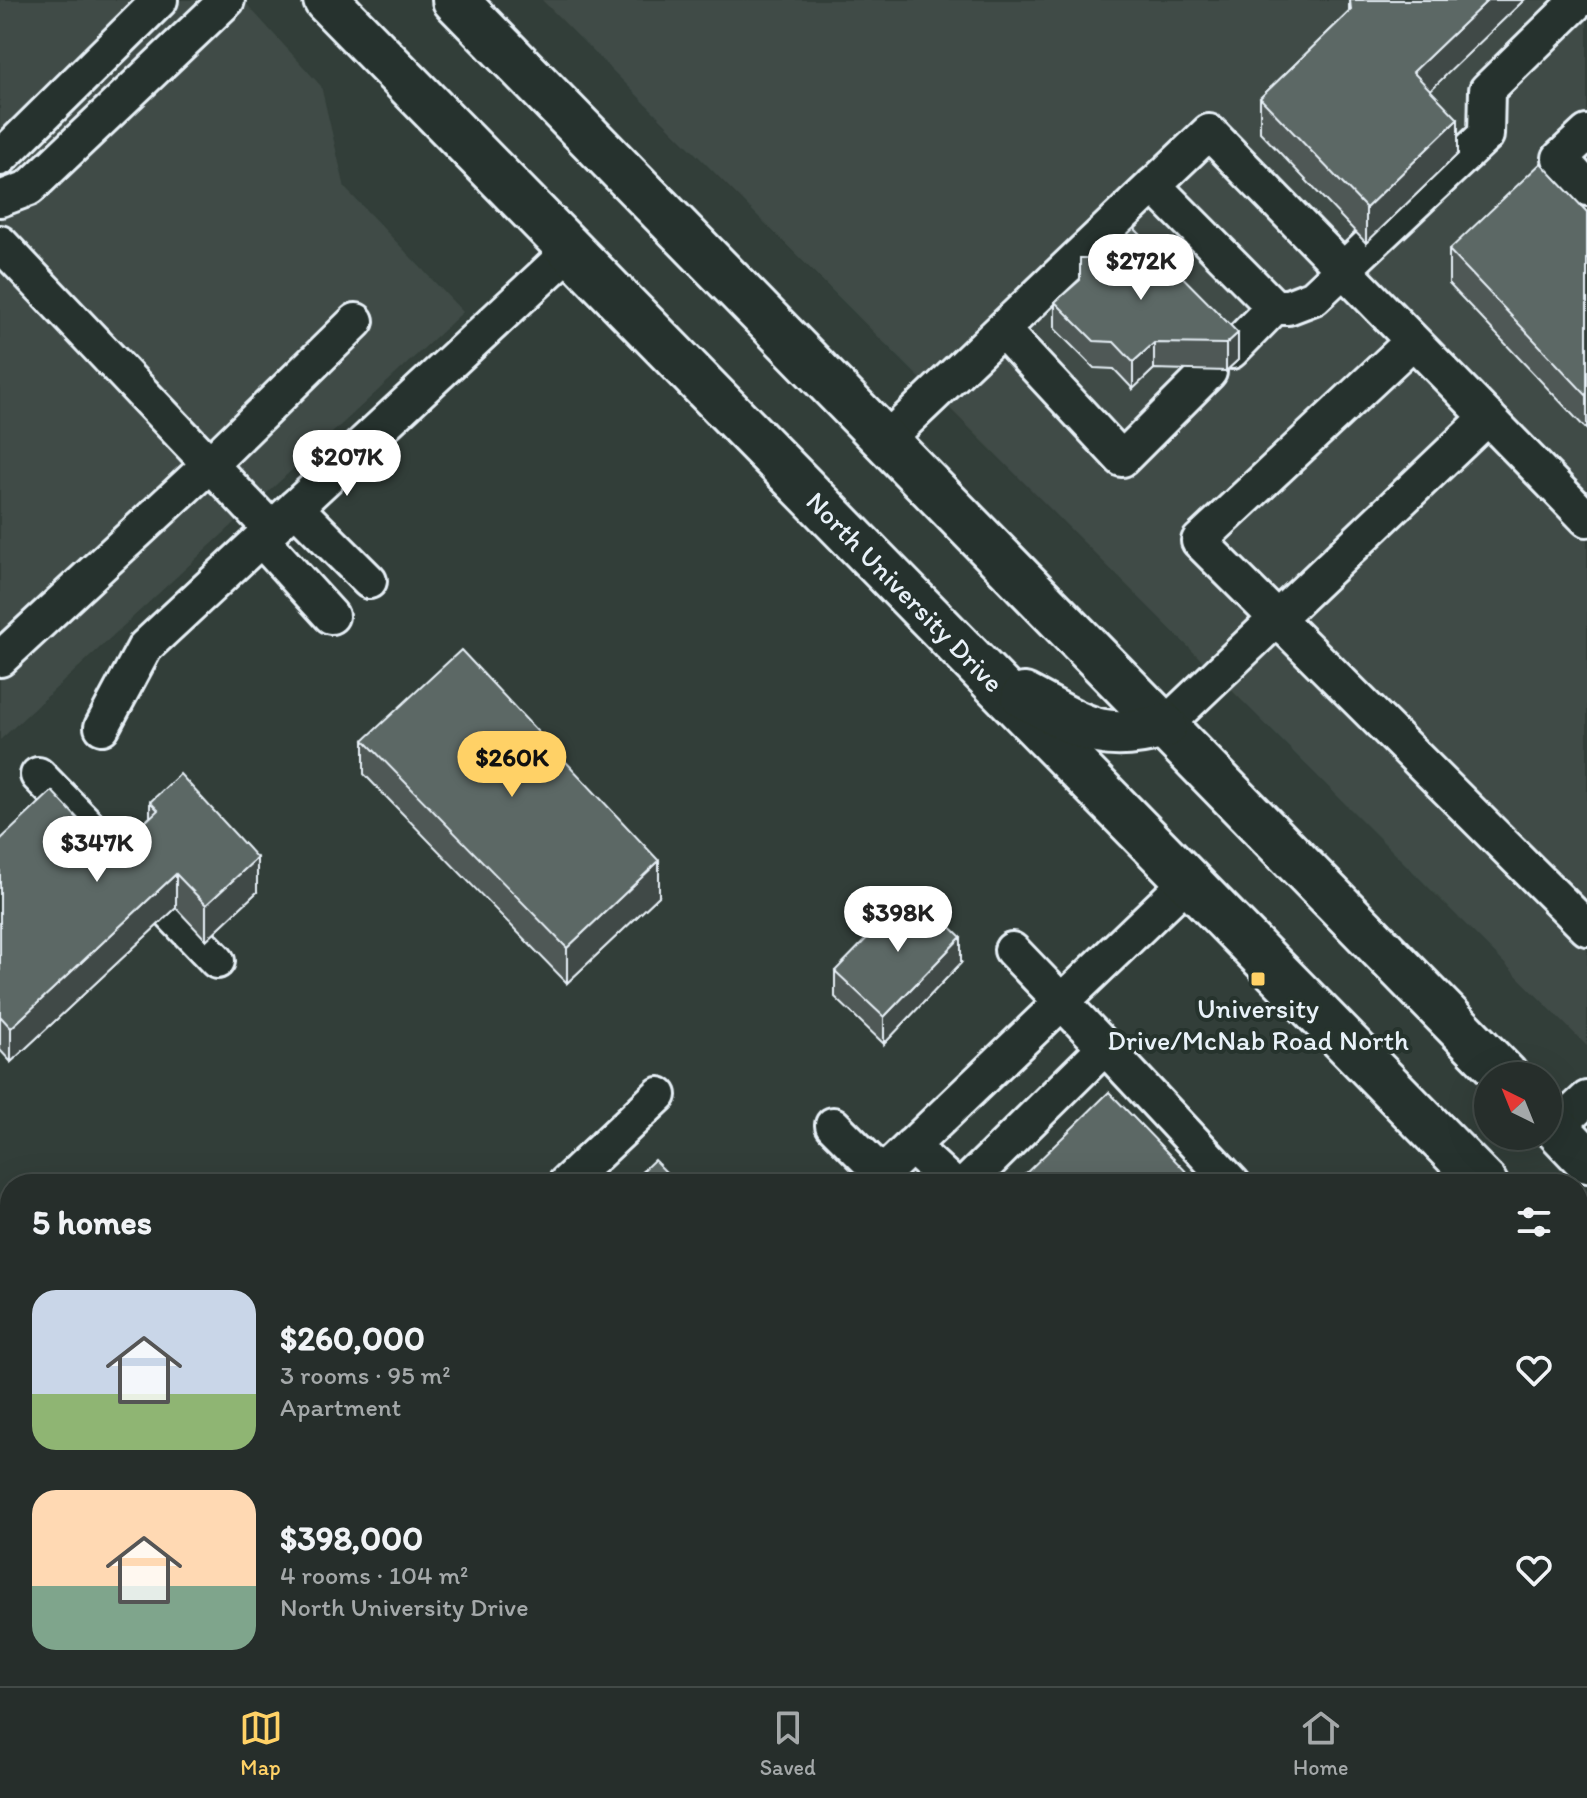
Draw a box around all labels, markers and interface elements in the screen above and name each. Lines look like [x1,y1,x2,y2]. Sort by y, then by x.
pin: $272K [1085,234,1197,302]
text: $272K [1106,244,1176,276]
pin: $207K [291,430,403,498]
text: $207K [311,440,383,472]
street label: North University Drive [799,484,1011,699]
pin: $260K [456,731,568,799]
text: $260K [475,741,549,773]
pin: $347K [41,816,153,884]
text: $347K [61,826,133,858]
pin: $398K [842,886,954,954]
text: $398K [862,896,934,928]
marker: University Drive/McNab Road North [1249,970,1267,988]
place label: University Drive/McNab Road North [1107,991,1409,1057]
north arrow [1474,1062,1562,1150]
map controls [1474,1062,1562,1150]
icon: filters [1512,1200,1556,1244]
text: 5 homes [32,1202,152,1243]
text: $260,000 [280,1318,425,1359]
icon: home [96,1322,192,1418]
icon: heart [1512,1348,1556,1392]
text: 3 rooms · 95 m² [280,1359,451,1391]
text: Apartment [280,1391,401,1423]
text: $398,000 [280,1518,423,1559]
icon: home [96,1522,192,1618]
icon: heart [1512,1548,1556,1592]
text: 4 rooms · 104 m² [280,1559,468,1591]
text: North University Drive [280,1591,529,1623]
tab: Map [239,1706,283,1781]
tab: Saved [760,1706,816,1781]
tab: Home [1293,1706,1348,1781]

